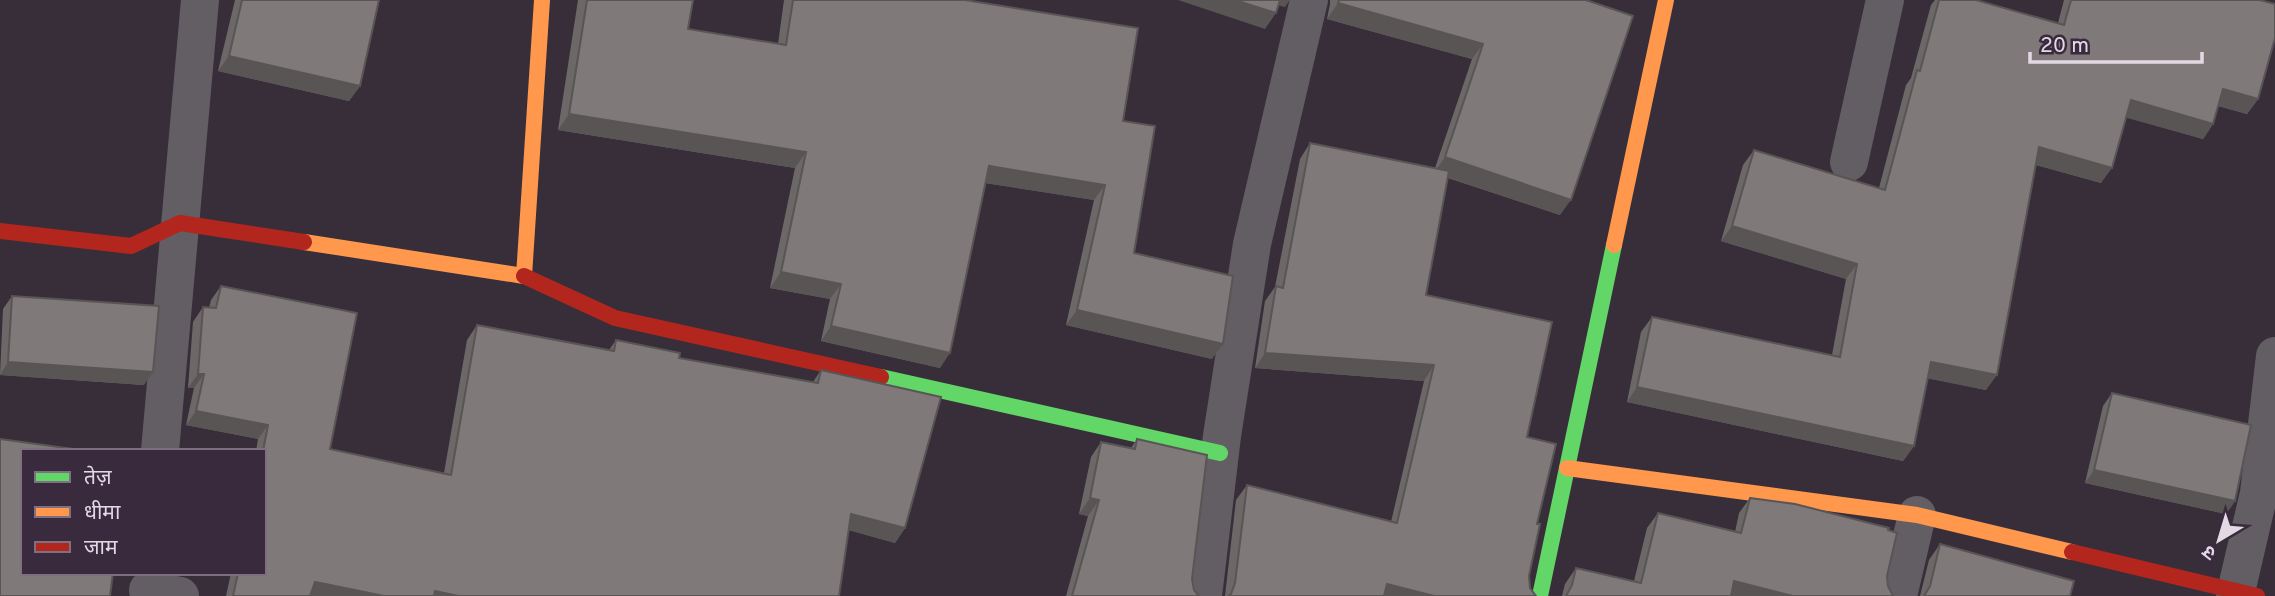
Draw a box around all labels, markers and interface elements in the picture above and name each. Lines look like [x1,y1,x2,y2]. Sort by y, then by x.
scale bar [2030,21,2202,65]
text: 20 m [2040,33,2089,60]
legend [21,449,266,575]
text: तेज़ [84,465,112,492]
text: धीमा [84,500,121,527]
north arrow [2184,505,2254,575]
text: जाम [84,535,118,562]
text: उ [2197,538,2222,565]

